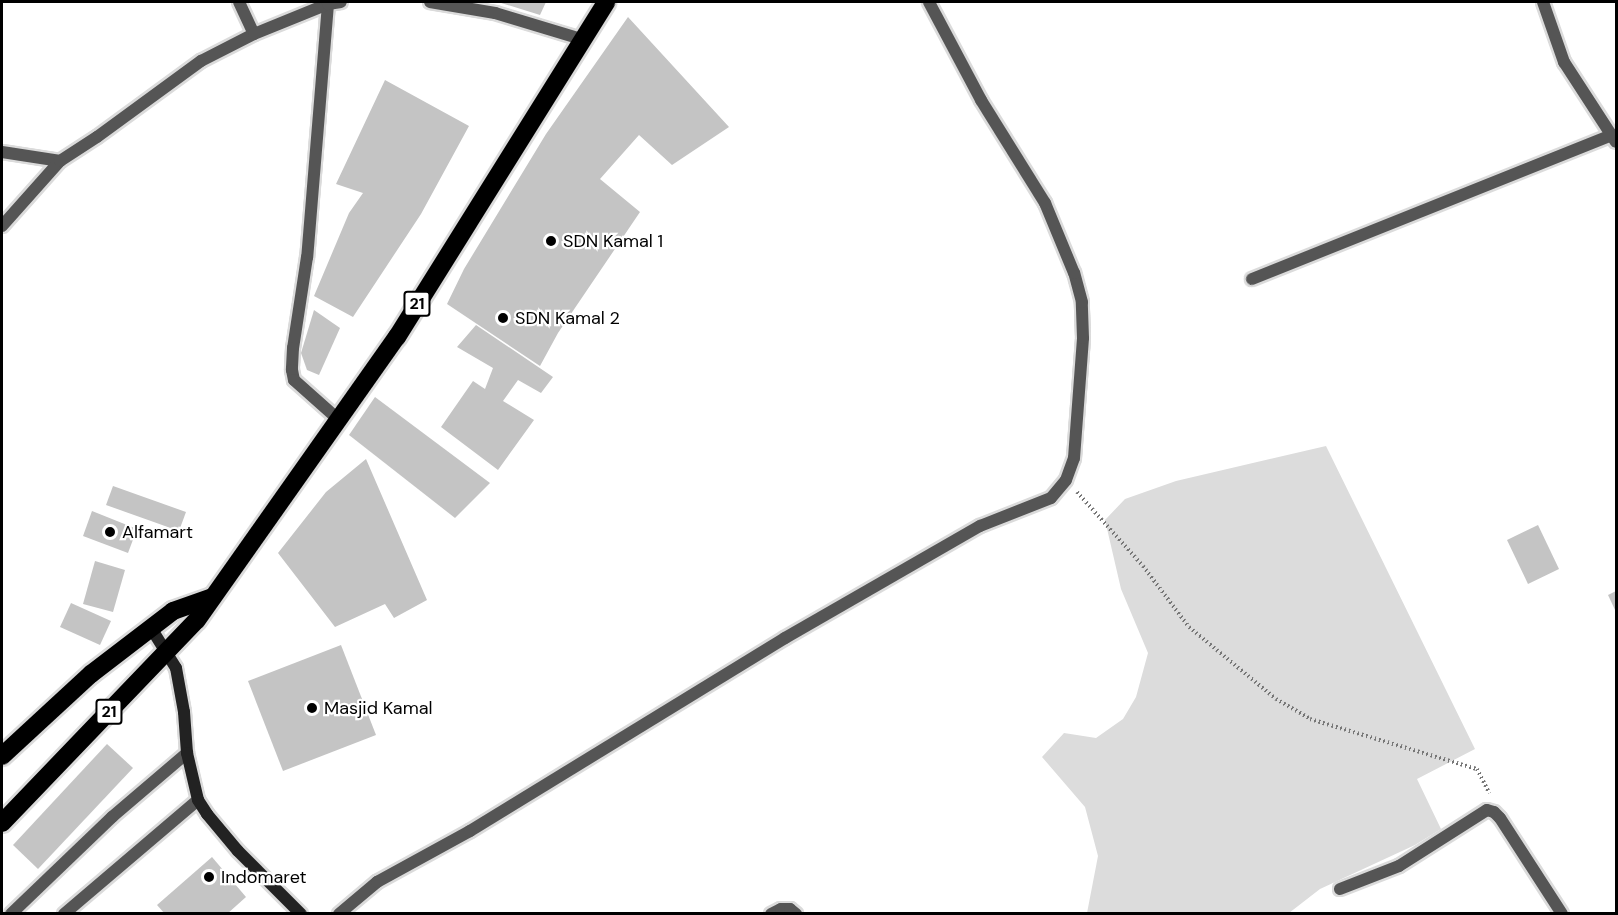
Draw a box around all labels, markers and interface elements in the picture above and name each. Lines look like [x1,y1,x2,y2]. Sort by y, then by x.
place label: SDN Kamal 1 [563,230,663,252]
marker: SDN Kamal 1 [544,234,558,248]
road number: 21 [402,291,432,317]
place label: SDN Kamal 2 [515,307,620,329]
marker: SDN Kamal 2 [496,311,510,325]
place label: Alfamart [122,521,193,543]
marker: Alfamart [103,525,117,539]
place label: Masjid Kamal [324,697,432,719]
road number: 21 [94,699,124,725]
marker: Masjid Kamal [305,701,319,715]
place label: Indomaret [221,866,307,888]
marker: Indomaret [202,870,216,884]

